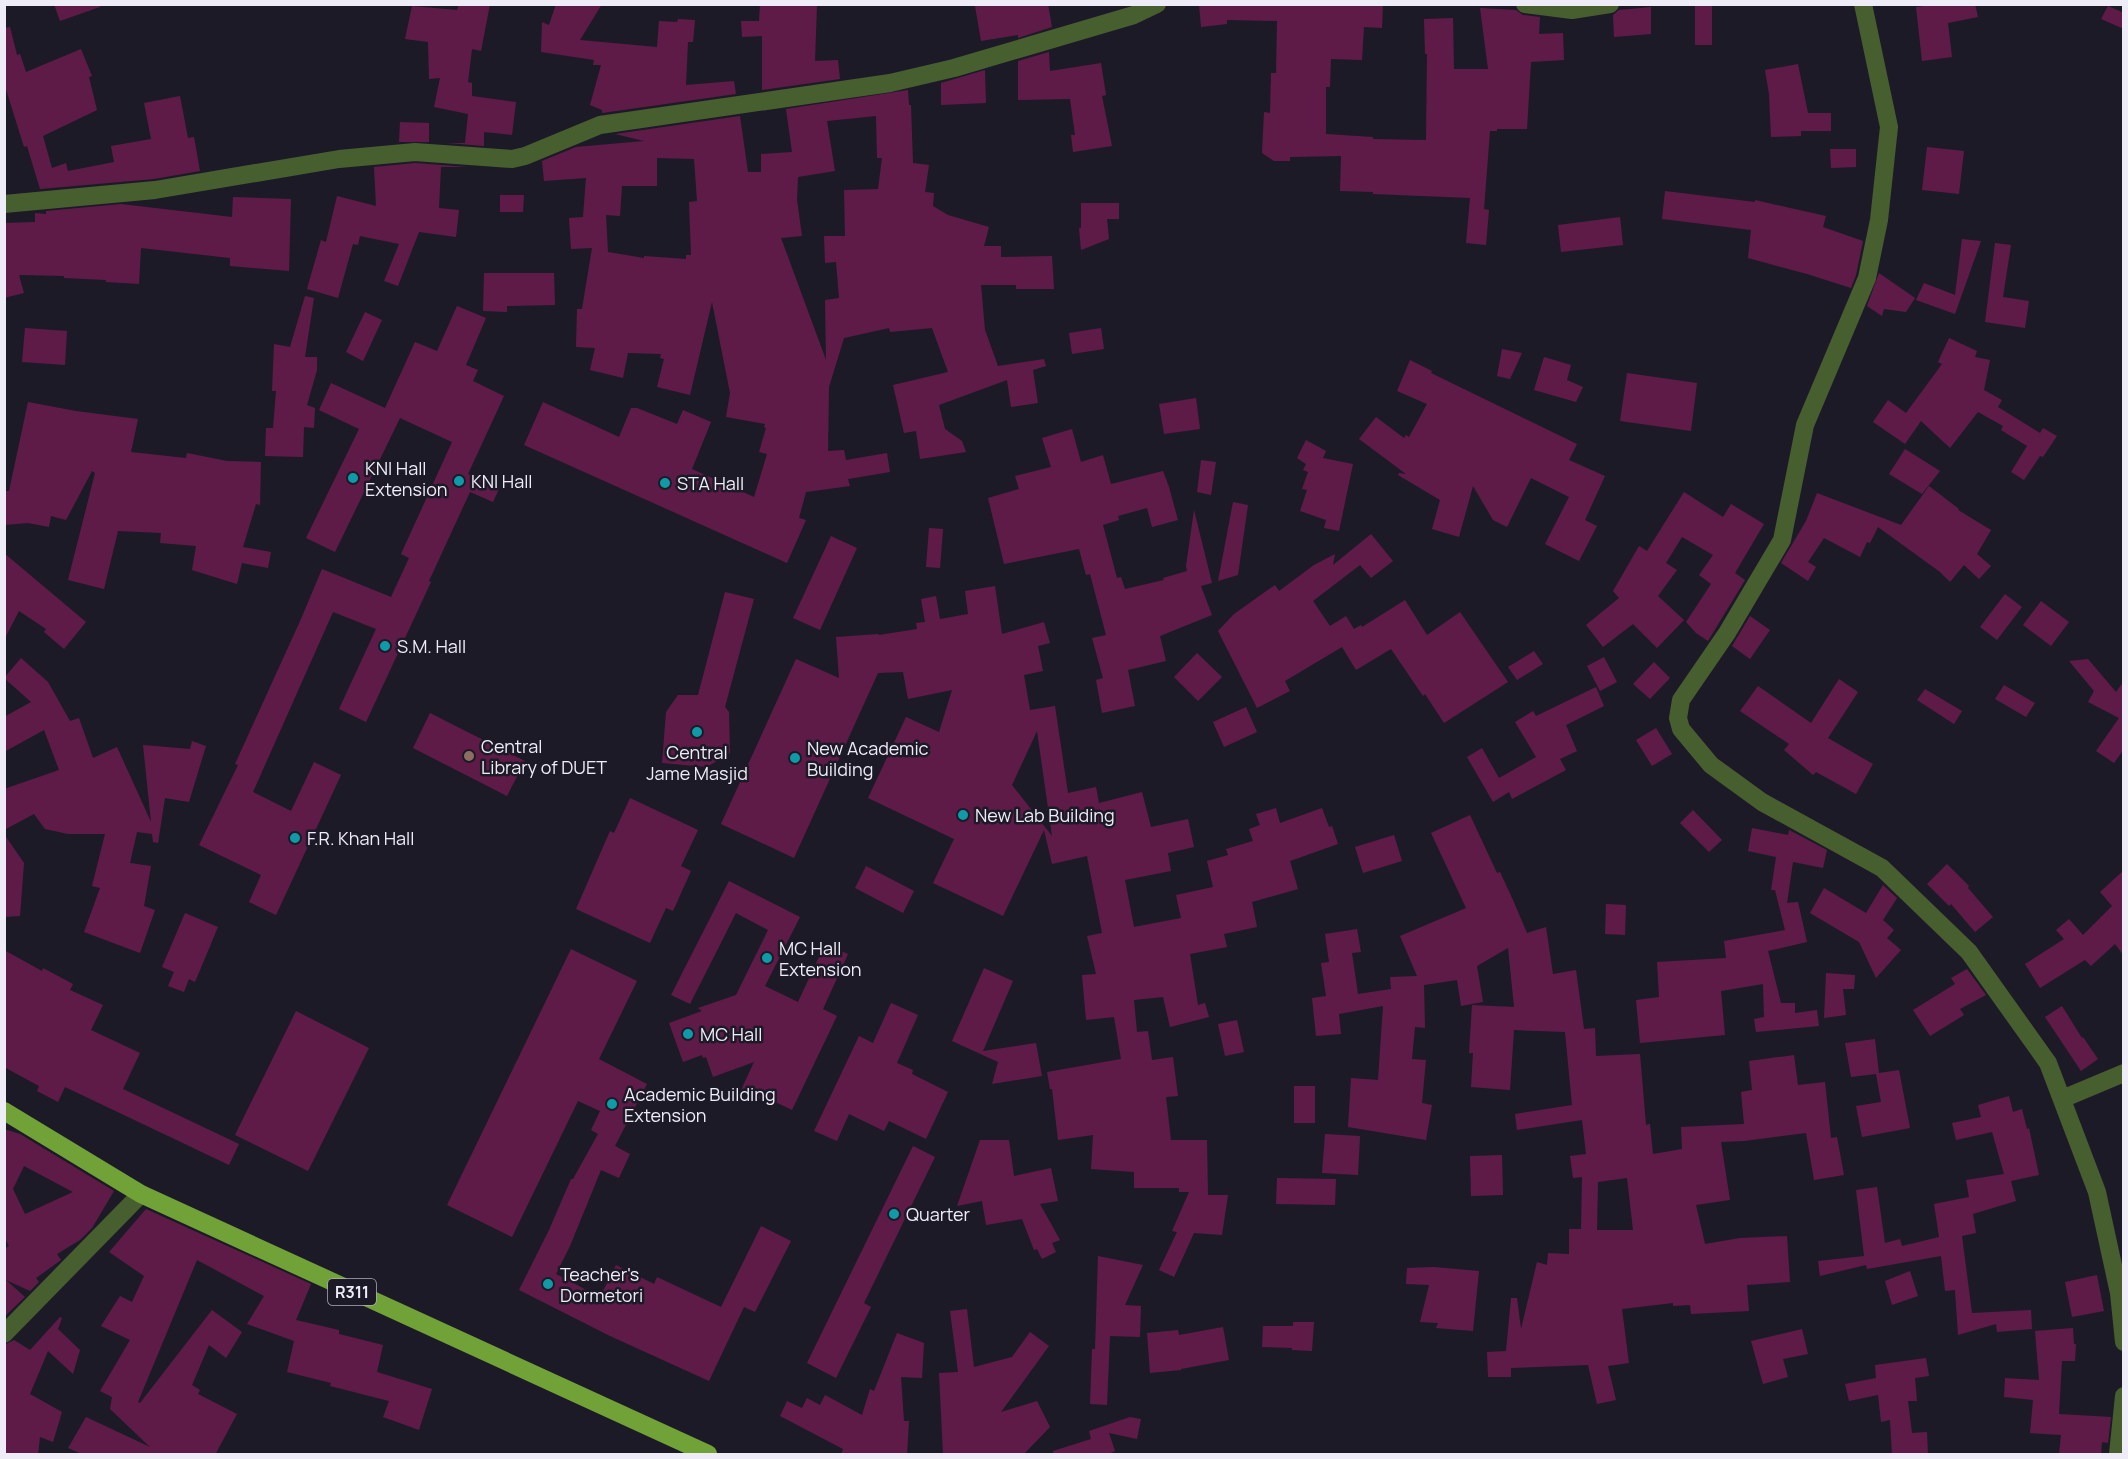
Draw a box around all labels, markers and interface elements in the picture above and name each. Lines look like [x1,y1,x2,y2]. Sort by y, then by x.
place label: KNI Hall Extension [365,456,448,501]
place label: KNI Hall [471,469,533,493]
marker: KNI Hall Extension [346,471,360,485]
place label: STA Hall [677,471,744,495]
marker: KNI Hall [452,474,466,488]
marker: STA Hall [658,476,672,490]
place label: S.M. Hall [397,634,466,658]
marker: S.M. Hall [378,639,392,653]
marker: Central Jame Masjid [690,725,704,739]
place label: Central Library of DUET [481,734,607,779]
place label: New Academic Building [807,736,929,781]
place label: Central Jame Masjid [646,740,748,785]
marker: Central Library of DUET [462,749,476,763]
marker: New Academic Building [788,751,802,765]
place label: New Lab Building [975,803,1115,827]
marker: New Lab Building [956,808,970,822]
place label: F.R. Khan Hall [307,826,414,850]
marker: F.R. Khan Hall [288,831,302,845]
place label: MC Hall Extension [779,936,862,981]
marker: MC Hall Extension [760,951,774,965]
place label: MC Hall [700,1022,762,1046]
marker: MC Hall [681,1027,695,1041]
place label: Academic Building Extension [624,1082,776,1127]
marker: Academic Building Extension [605,1097,619,1111]
place label: Quarter [906,1202,971,1226]
marker: Quarter [887,1207,901,1221]
place label: Teacher's Dormetori [560,1262,643,1307]
marker: Teacher's Dormetori [541,1277,555,1291]
road number: R311 [328,1279,376,1305]

